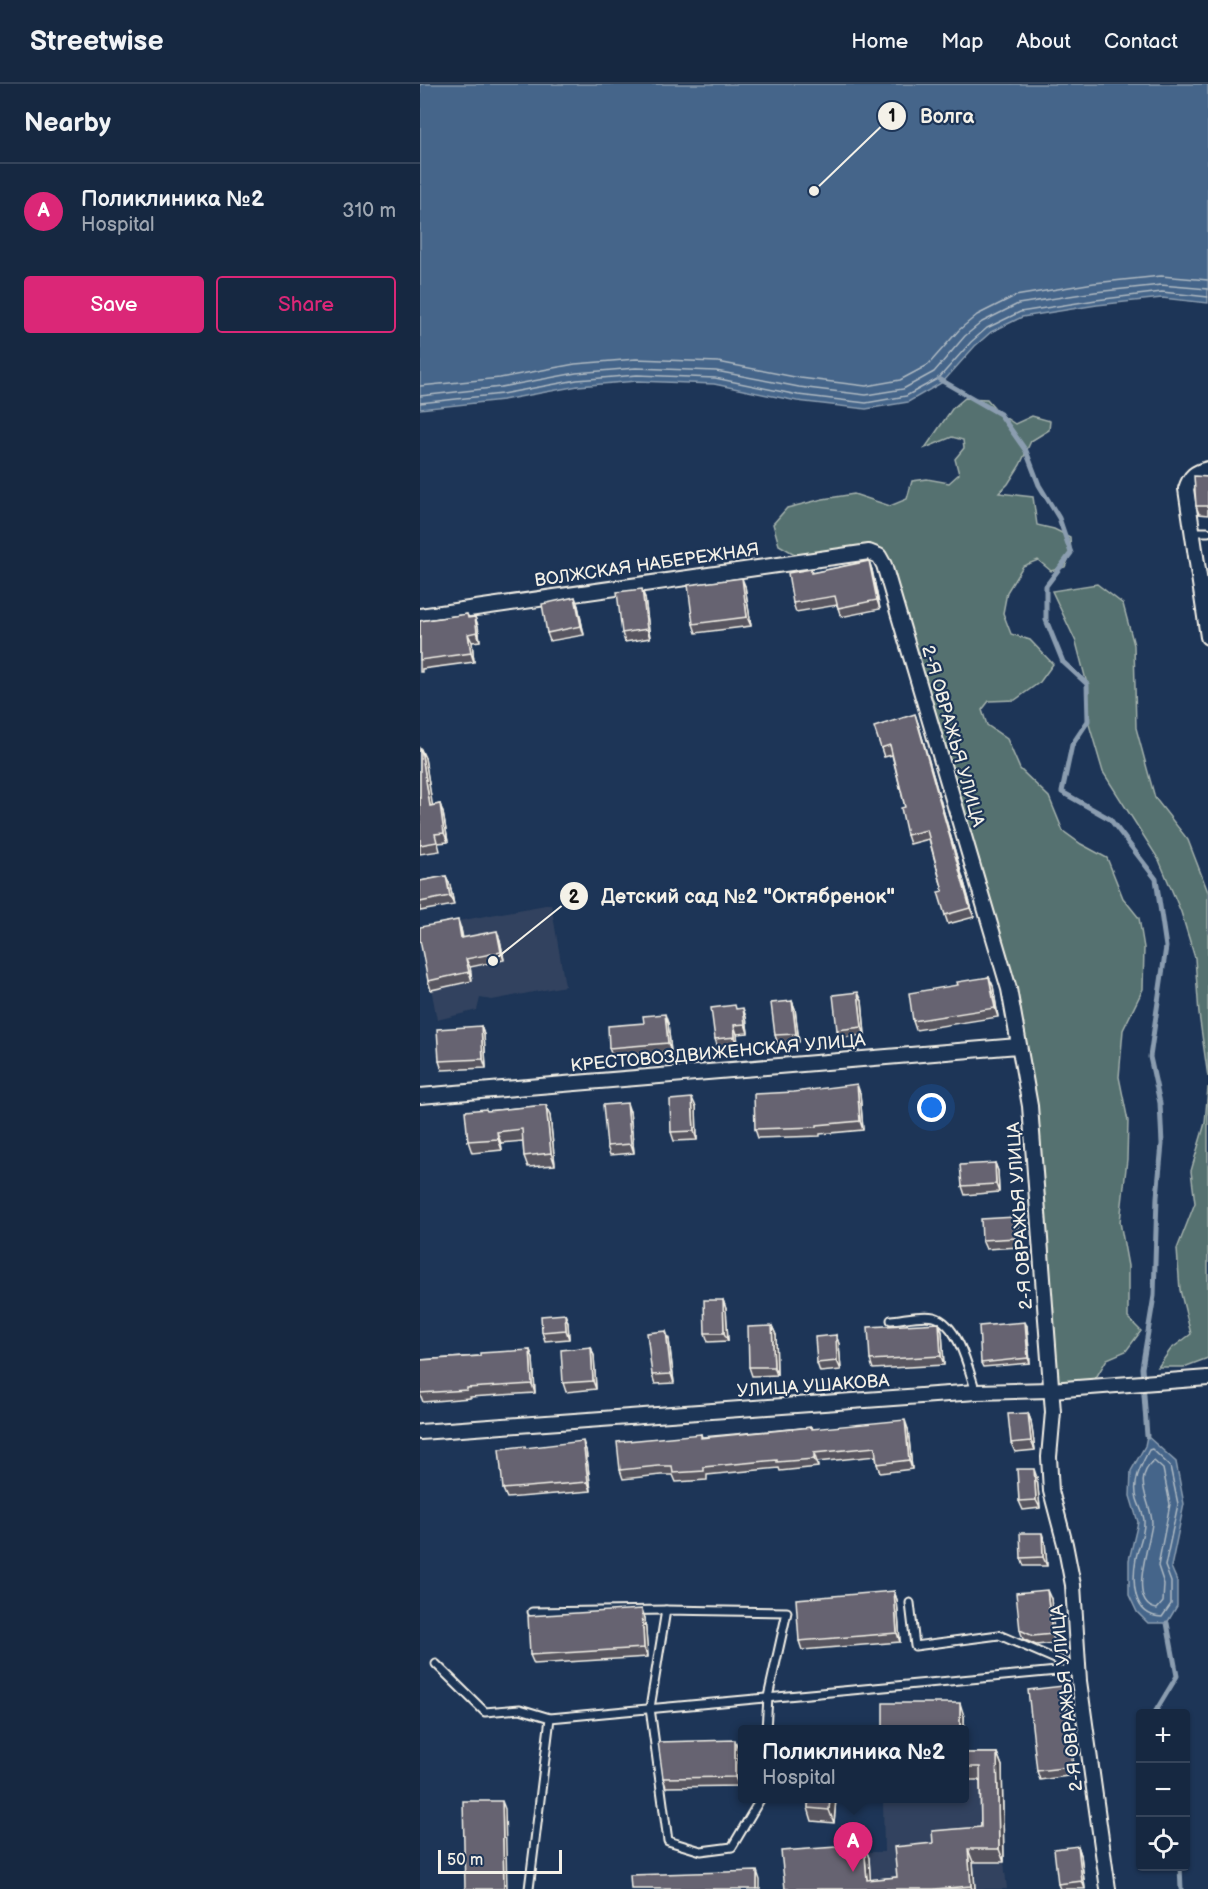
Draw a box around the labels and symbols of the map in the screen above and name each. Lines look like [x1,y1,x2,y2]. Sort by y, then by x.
callout: Волга [877,97,986,135]
text: Волга [920,105,974,129]
text: 1 [888,106,896,127]
street label: ВОЛЖСКАЯ НАБЕРЕЖНАЯ [533,539,761,591]
street label: 2-Я ОВРАЖЬЯ УЛИЦА [917,643,989,829]
callout: Детский сад №2 "Октябренок" [559,877,907,915]
text: Детский сад №2 "Октябренок" [601,885,895,909]
text: 2 [569,887,580,908]
street label: КРЕСТОВОЗДВИЖЕНСКАЯ УЛИЦА [570,1030,866,1076]
your location [917,1093,946,1122]
street label: 2-Я ОВРАЖЬЯ УЛИЦА [1003,1122,1037,1310]
street label: УЛИЦА УШАКОВА [736,1370,890,1402]
street label: 2-Я ОВРАЖЬЯ УЛИЦА [1047,1603,1087,1792]
pin: A [834,1822,872,1872]
scale bar [438,1847,562,1874]

